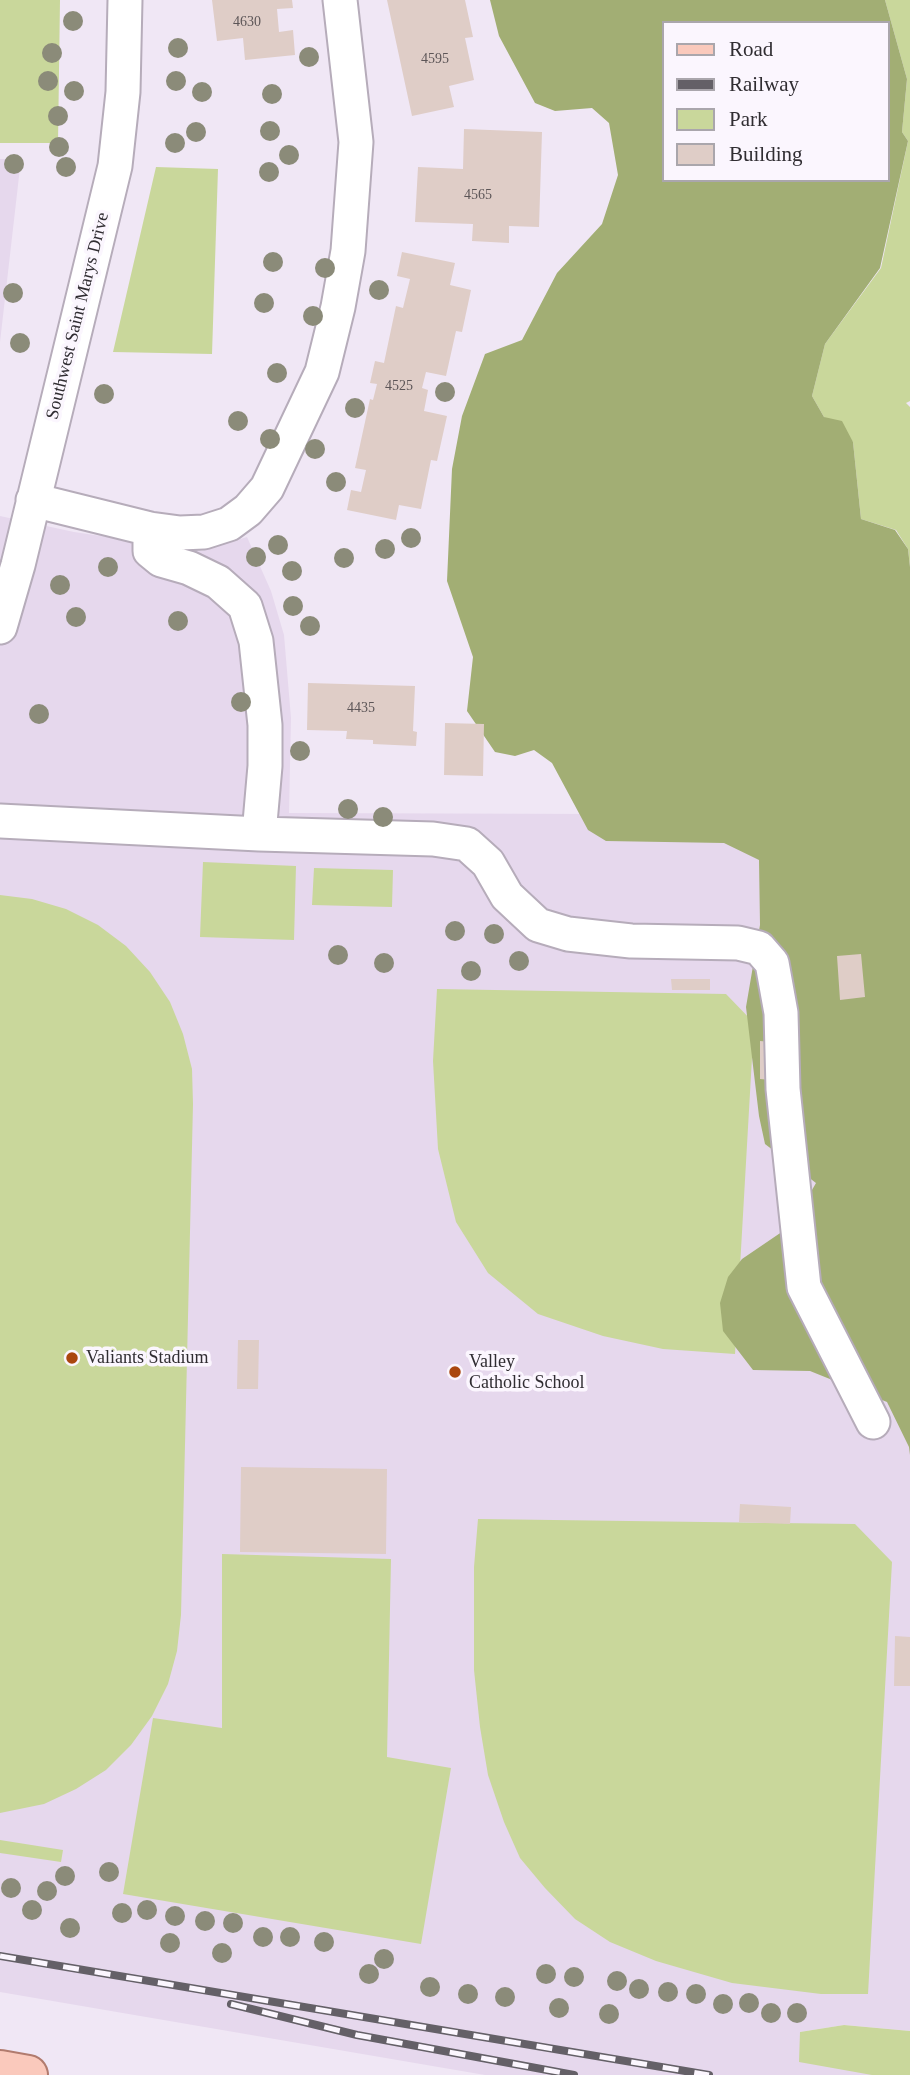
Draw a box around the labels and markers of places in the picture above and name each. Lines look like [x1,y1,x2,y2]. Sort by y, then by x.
place label: Valiants Stadium [86,1347,208,1369]
marker: Valiants Stadium [64,1350,80,1366]
place label: Valley Catholic School [469,1351,584,1394]
marker: Valley Catholic School [447,1364,463,1380]

